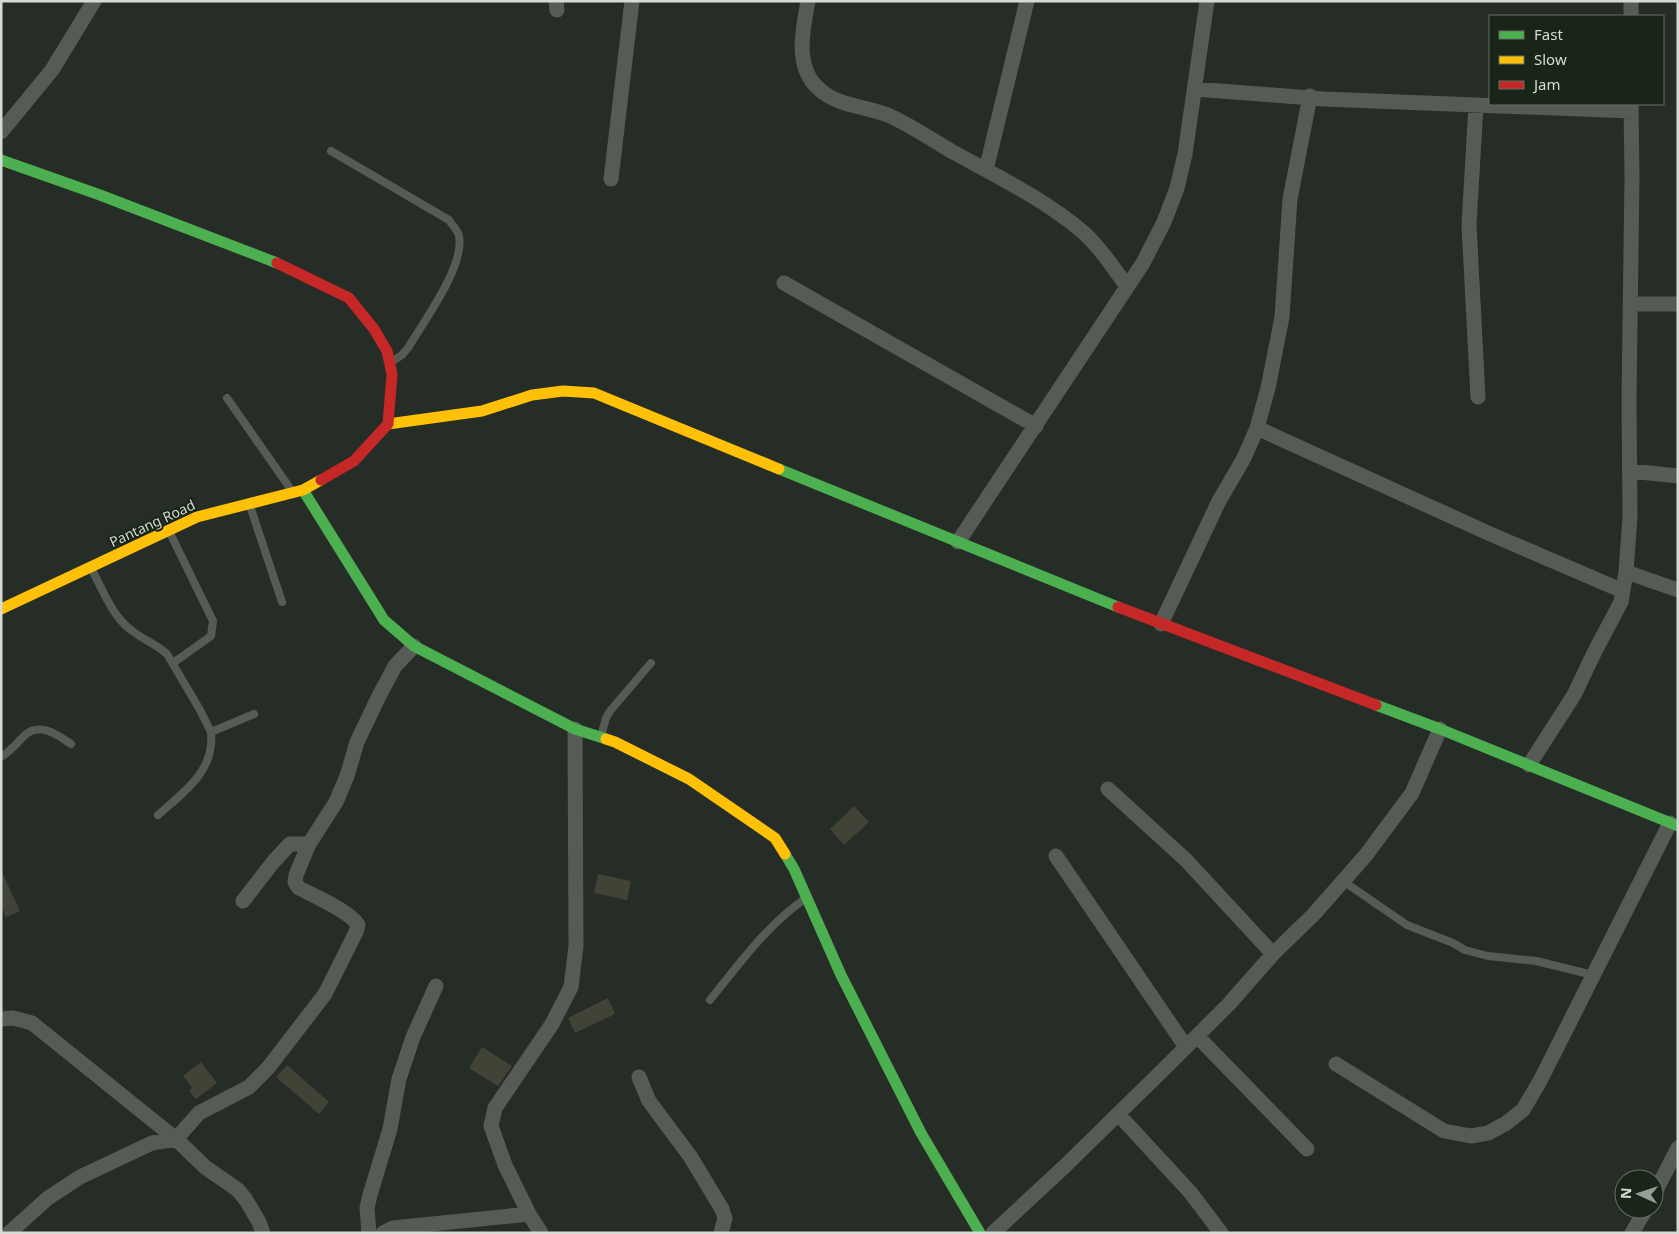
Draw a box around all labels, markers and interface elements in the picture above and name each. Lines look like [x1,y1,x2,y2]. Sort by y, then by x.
legend [1489,15,1664,105]
text: Fast [1534,24,1563,44]
text: Slow [1534,49,1567,69]
text: Jam [1532,74,1561,94]
street label: Pantang Road [106,495,198,551]
north arrow [1614,1169,1664,1219]
text: N [1616,1187,1635,1199]

